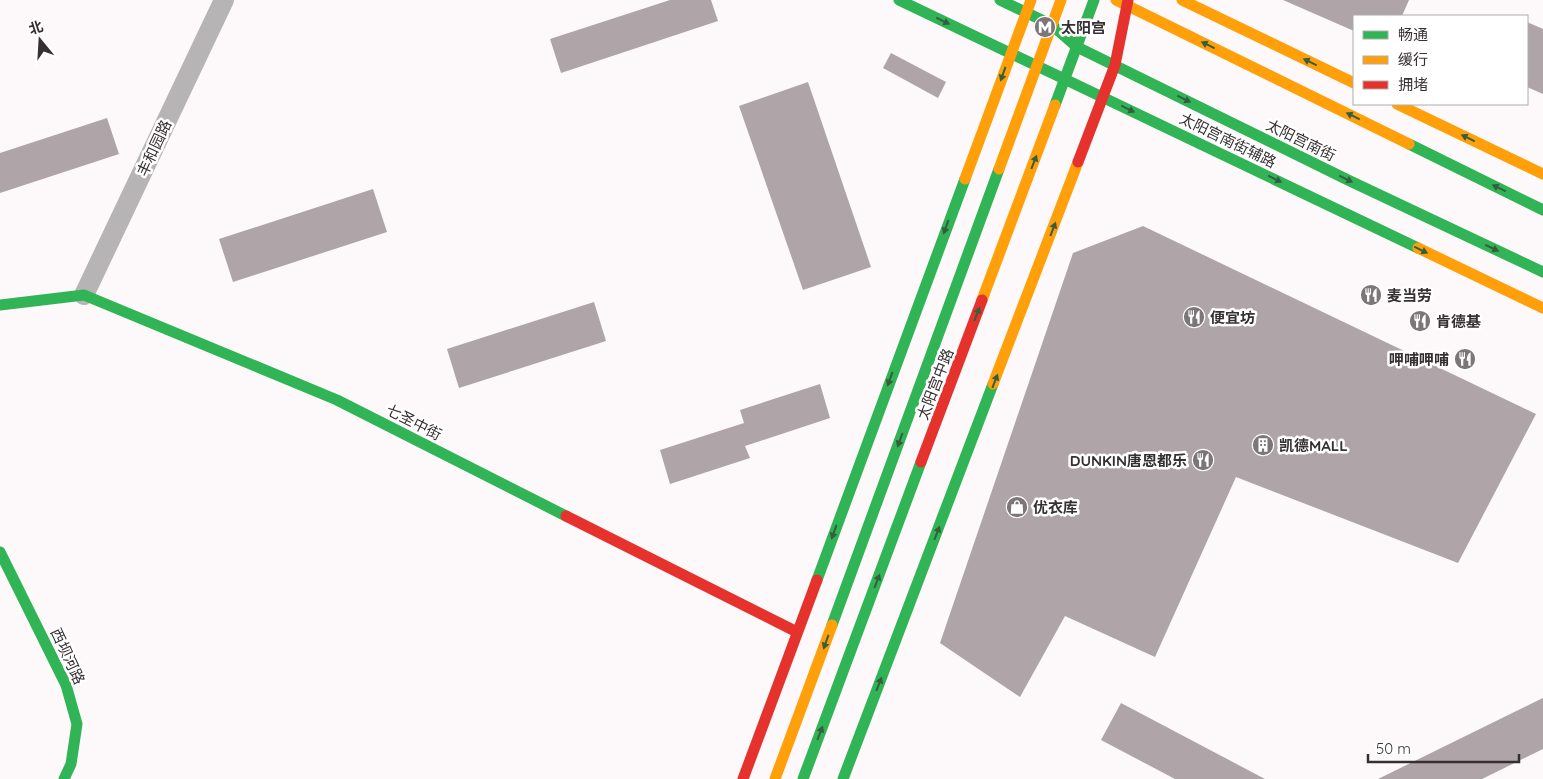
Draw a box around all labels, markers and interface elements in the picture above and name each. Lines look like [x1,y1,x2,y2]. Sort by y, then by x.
north arrow [15,15,65,65]
metro station icon: 太阳宫 [1033,15,1057,39]
legend [1353,15,1528,105]
text: 北 [27,17,45,38]
one-way arrow [936,17,951,25]
place label: 太阳宫 [1061,18,1106,37]
text: 畅通 [1398,25,1428,44]
one-way arrow [1200,41,1215,49]
text: 缓行 [1398,50,1428,69]
one-way arrow [1303,58,1317,66]
one-way arrow [999,67,1007,82]
text: 拥堵 [1398,75,1428,94]
one-way arrow [1177,95,1191,103]
one-way arrow [1121,106,1135,114]
street label: 太阳宫南街辅路 [1177,108,1279,172]
one-way arrow [1346,112,1361,121]
street label: 太阳宫南街 [1263,115,1339,165]
street label: 丰和园路 [133,117,175,179]
one-way arrow [1460,134,1475,142]
one-way arrow [1031,155,1038,170]
one-way arrow [1338,174,1353,183]
one-way arrow [1268,176,1282,184]
one-way arrow [1492,184,1506,192]
one-way arrow [942,220,950,235]
one-way arrow [1049,221,1057,236]
one-way arrow [1485,244,1499,252]
one-way arrow [1414,246,1428,254]
restaurant icon: 麦当劳 [1359,283,1383,307]
place label: 麦当劳 [1387,286,1432,305]
restaurant icon: 便宜坊 [1182,305,1206,329]
one-way arrow [974,307,981,322]
place label: 便宜坊 [1210,308,1255,327]
restaurant icon: 肯德基 [1408,309,1432,333]
place label: 肯德基 [1436,312,1481,331]
street label: 太阳宫中路 [913,346,957,422]
restaurant icon: 呷哺呷哺 [1453,347,1477,371]
place label: 呷哺呷哺 [1389,350,1449,369]
one-way arrow [886,372,894,387]
one-way arrow [992,373,999,388]
street label: 七圣中街 [383,400,445,444]
one-way arrow [896,433,904,448]
building icon: 凯德MALL [1251,433,1275,457]
place label: 凯德MALL [1279,436,1348,455]
restaurant icon: DUNKIN唐恩都乐 [1191,448,1215,472]
place label: DUNKIN唐恩都乐 [1070,451,1187,470]
shop icon: 优衣库 [1005,495,1029,519]
place label: 优衣库 [1033,498,1078,517]
one-way arrow [830,524,837,539]
one-way arrow [934,525,941,540]
one-way arrow [873,573,881,588]
street label: 西坝河路 [47,625,89,687]
one-way arrow [822,635,830,650]
one-way arrow [876,677,883,692]
one-way arrow [817,726,824,741]
scale bar [1368,732,1519,764]
text: 50 m [1376,739,1411,758]

